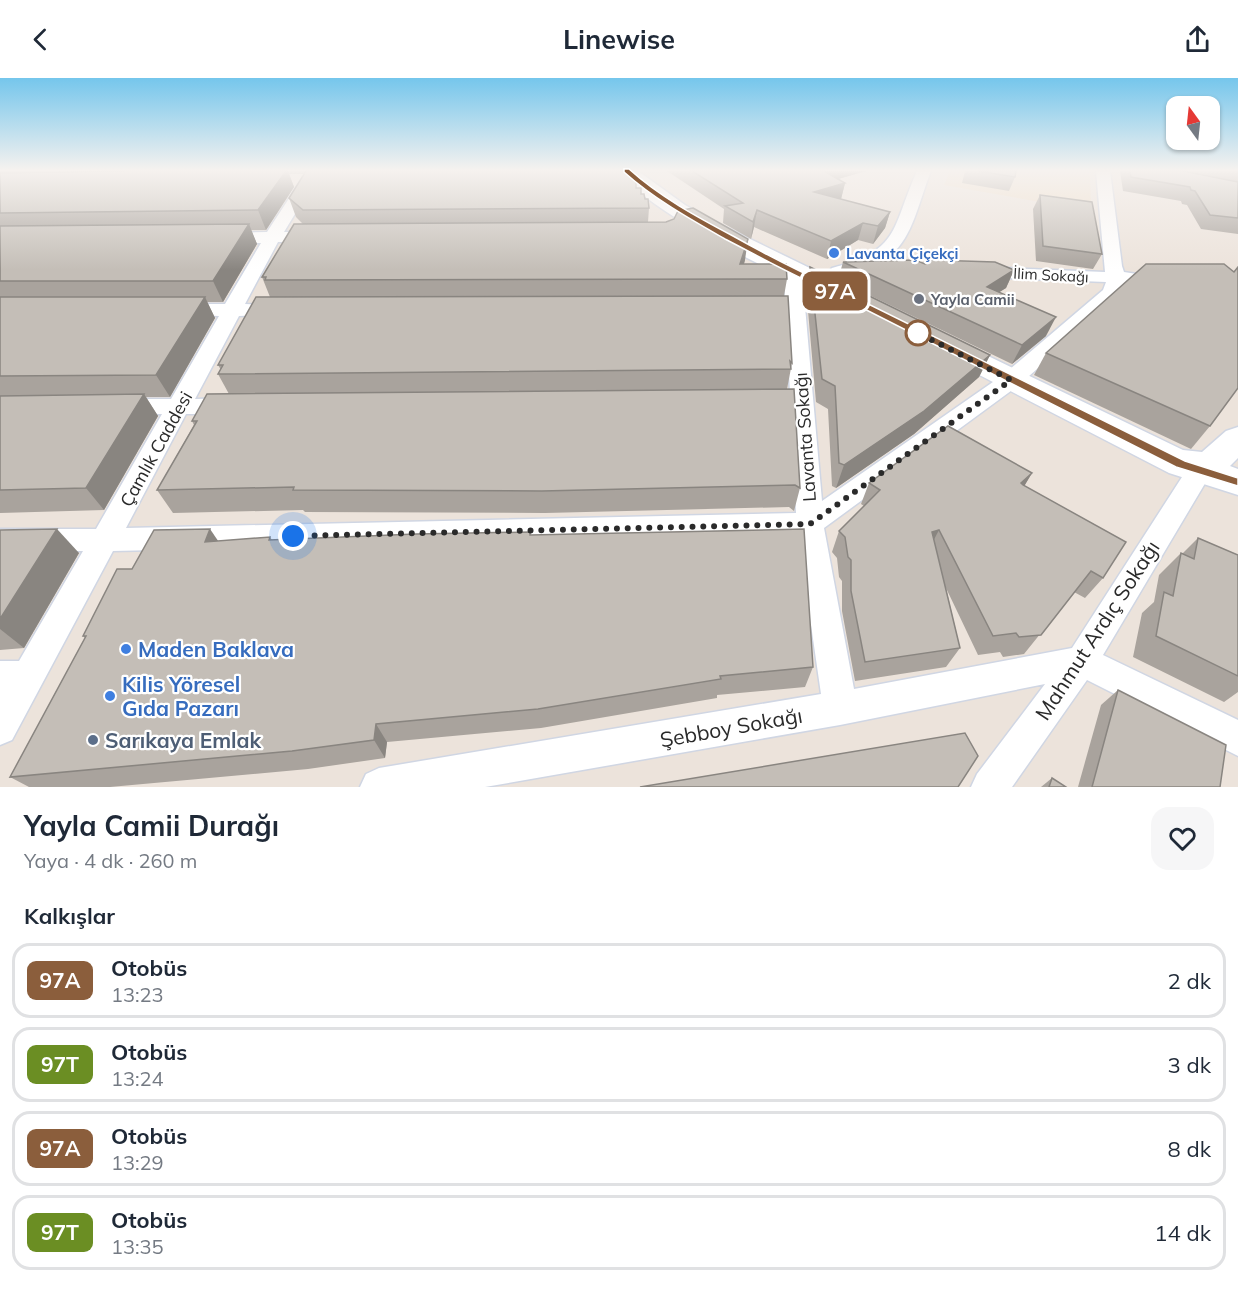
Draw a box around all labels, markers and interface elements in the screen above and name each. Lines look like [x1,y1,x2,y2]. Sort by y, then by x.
text: Linewise [563,22,675,56]
icon: back [24,23,57,56]
icon: share [1181,23,1214,56]
north arrow [1166,96,1220,150]
map controls [1166,96,1220,150]
place label: Lavanta Çiçekçi [846,244,959,263]
marker: Lavanta Çiçekçi [827,246,841,260]
street label: İlim Sokağı [1013,264,1089,286]
line badge: 97A [800,272,870,310]
text: 97A [815,278,855,304]
place label: Yayla Camii [930,290,1015,309]
marker: Yayla Camii [912,292,926,306]
unlabelled marker [905,320,931,346]
street label: Lavanta Sokağı [789,372,821,502]
street label: Çamlık Caddesi [115,387,197,511]
your location [278,521,308,551]
street label: Mahmut Ardıç Sokağı [1029,535,1165,725]
place label: Maden Baklava [138,636,294,662]
marker: Maden Baklava [119,642,133,656]
place label: Kilis Yöresel Gıda Pazarı [122,671,240,721]
marker: Kilis Yöresel Gıda Pazarı [103,689,117,703]
street label: Şebboy Sokağı [658,702,804,752]
place label: Sarıkaya Emlak [105,727,262,753]
marker: Sarıkaya Emlak [86,733,100,747]
button: heart [1151,807,1214,870]
text: Yayla Camii Durağı [24,808,279,843]
text: Yaya · 4 dk · 260 m [24,848,197,873]
text: Kalkışlar [24,902,115,930]
text: Otobüs [111,954,187,982]
text: 97A [40,967,80,993]
text: 2 dk [1168,967,1211,995]
text: 13:23 [111,982,164,1007]
text: Otobüs [111,1038,187,1066]
text: 97T [41,1051,79,1077]
text: 3 dk [1168,1051,1211,1079]
text: 13:24 [111,1066,164,1091]
text: Otobüs [111,1122,187,1150]
text: 97A [40,1135,80,1161]
text: 8 dk [1168,1135,1211,1163]
text: 13:29 [111,1150,164,1175]
text: Otobüs [111,1206,187,1234]
text: 97T [41,1219,79,1245]
text: 14 dk [1154,1219,1211,1247]
text: 13:35 [111,1234,164,1259]

